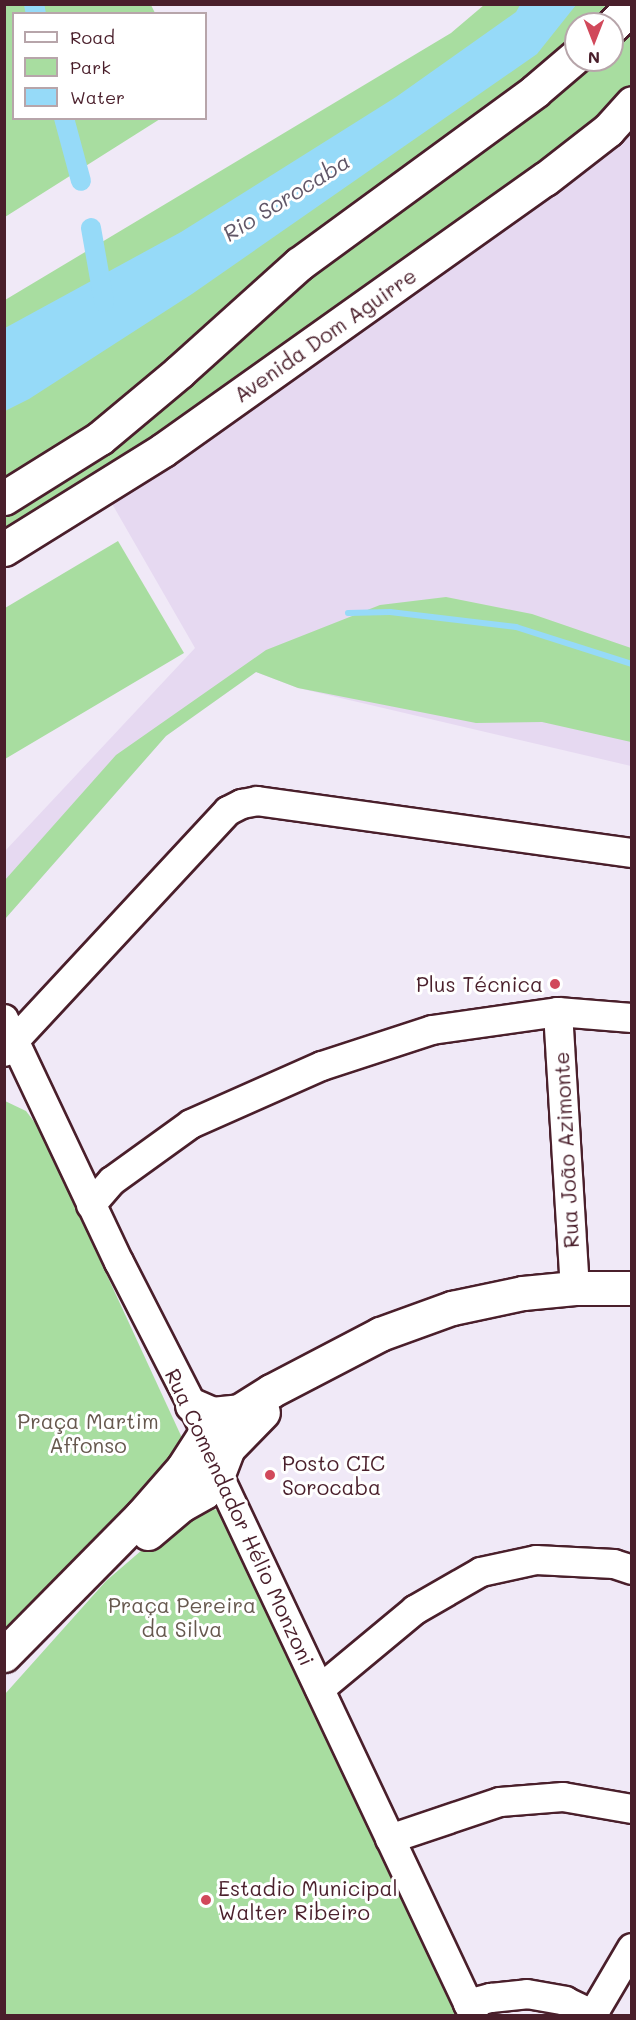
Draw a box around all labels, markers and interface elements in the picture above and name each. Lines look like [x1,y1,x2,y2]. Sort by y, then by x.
legend [12,12,207,120]
north arrow [564,12,624,72]
text: Road [70,25,115,49]
text: N [588,48,600,69]
text: Park [70,55,111,79]
text: Water [70,85,125,109]
water label: Rio Sorocaba [218,147,354,247]
street label: Avenida Dom Aguirre [229,263,421,407]
place label: Plus Técnica [416,971,543,997]
marker: Plus Técnica [548,977,562,991]
street label: Rua João Azimonte [548,1051,584,1249]
street label: Rua Comendador Hélio Monzoni [160,1364,320,1670]
park label: Praça Martim Affonso [17,1408,159,1458]
place label: Posto CIC Sorocaba [282,1450,385,1500]
marker: Posto CIC Sorocaba [263,1468,277,1482]
park label: Praça Pereira da Silva [108,1592,256,1642]
place label: Estadio Municipal Walter Ribeiro [218,1875,398,1925]
marker: Estadio Municipal Walter Ribeiro [199,1893,213,1907]

